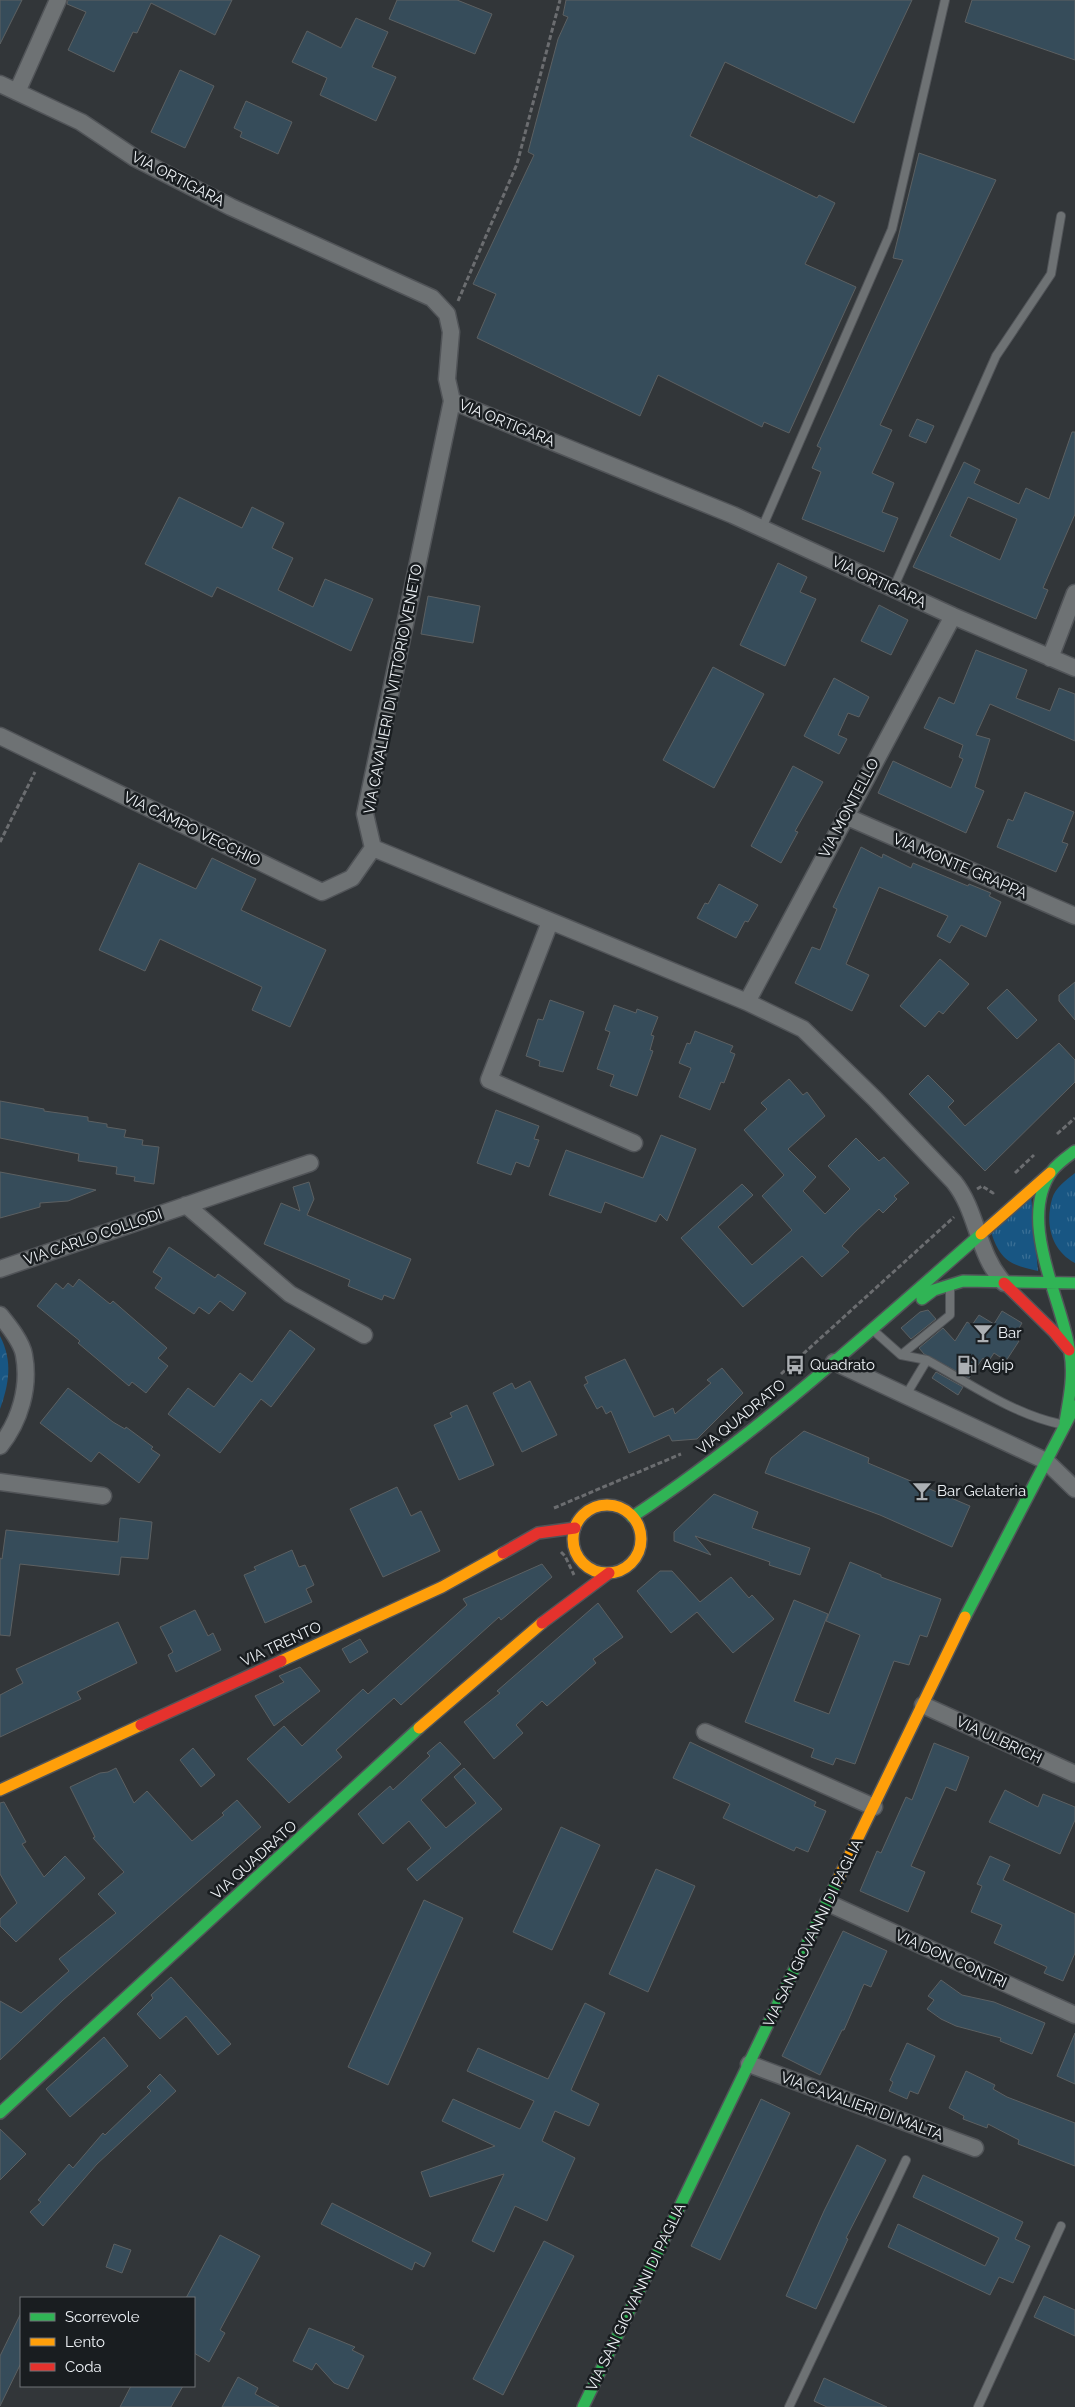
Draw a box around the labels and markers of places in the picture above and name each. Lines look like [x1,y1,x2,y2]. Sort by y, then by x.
bar icon: Bar [972,1322,994,1344]
place label: Bar [998,1324,1022,1342]
bus stop icon: Quadrato [784,1354,806,1376]
fuel station icon: Agip [956,1354,978,1376]
place label: Quadrato [810,1356,875,1374]
place label: Agip [982,1356,1014,1374]
bar icon: Bar Gelateria [911,1480,933,1502]
place label: Bar Gelateria [937,1482,1026,1500]

